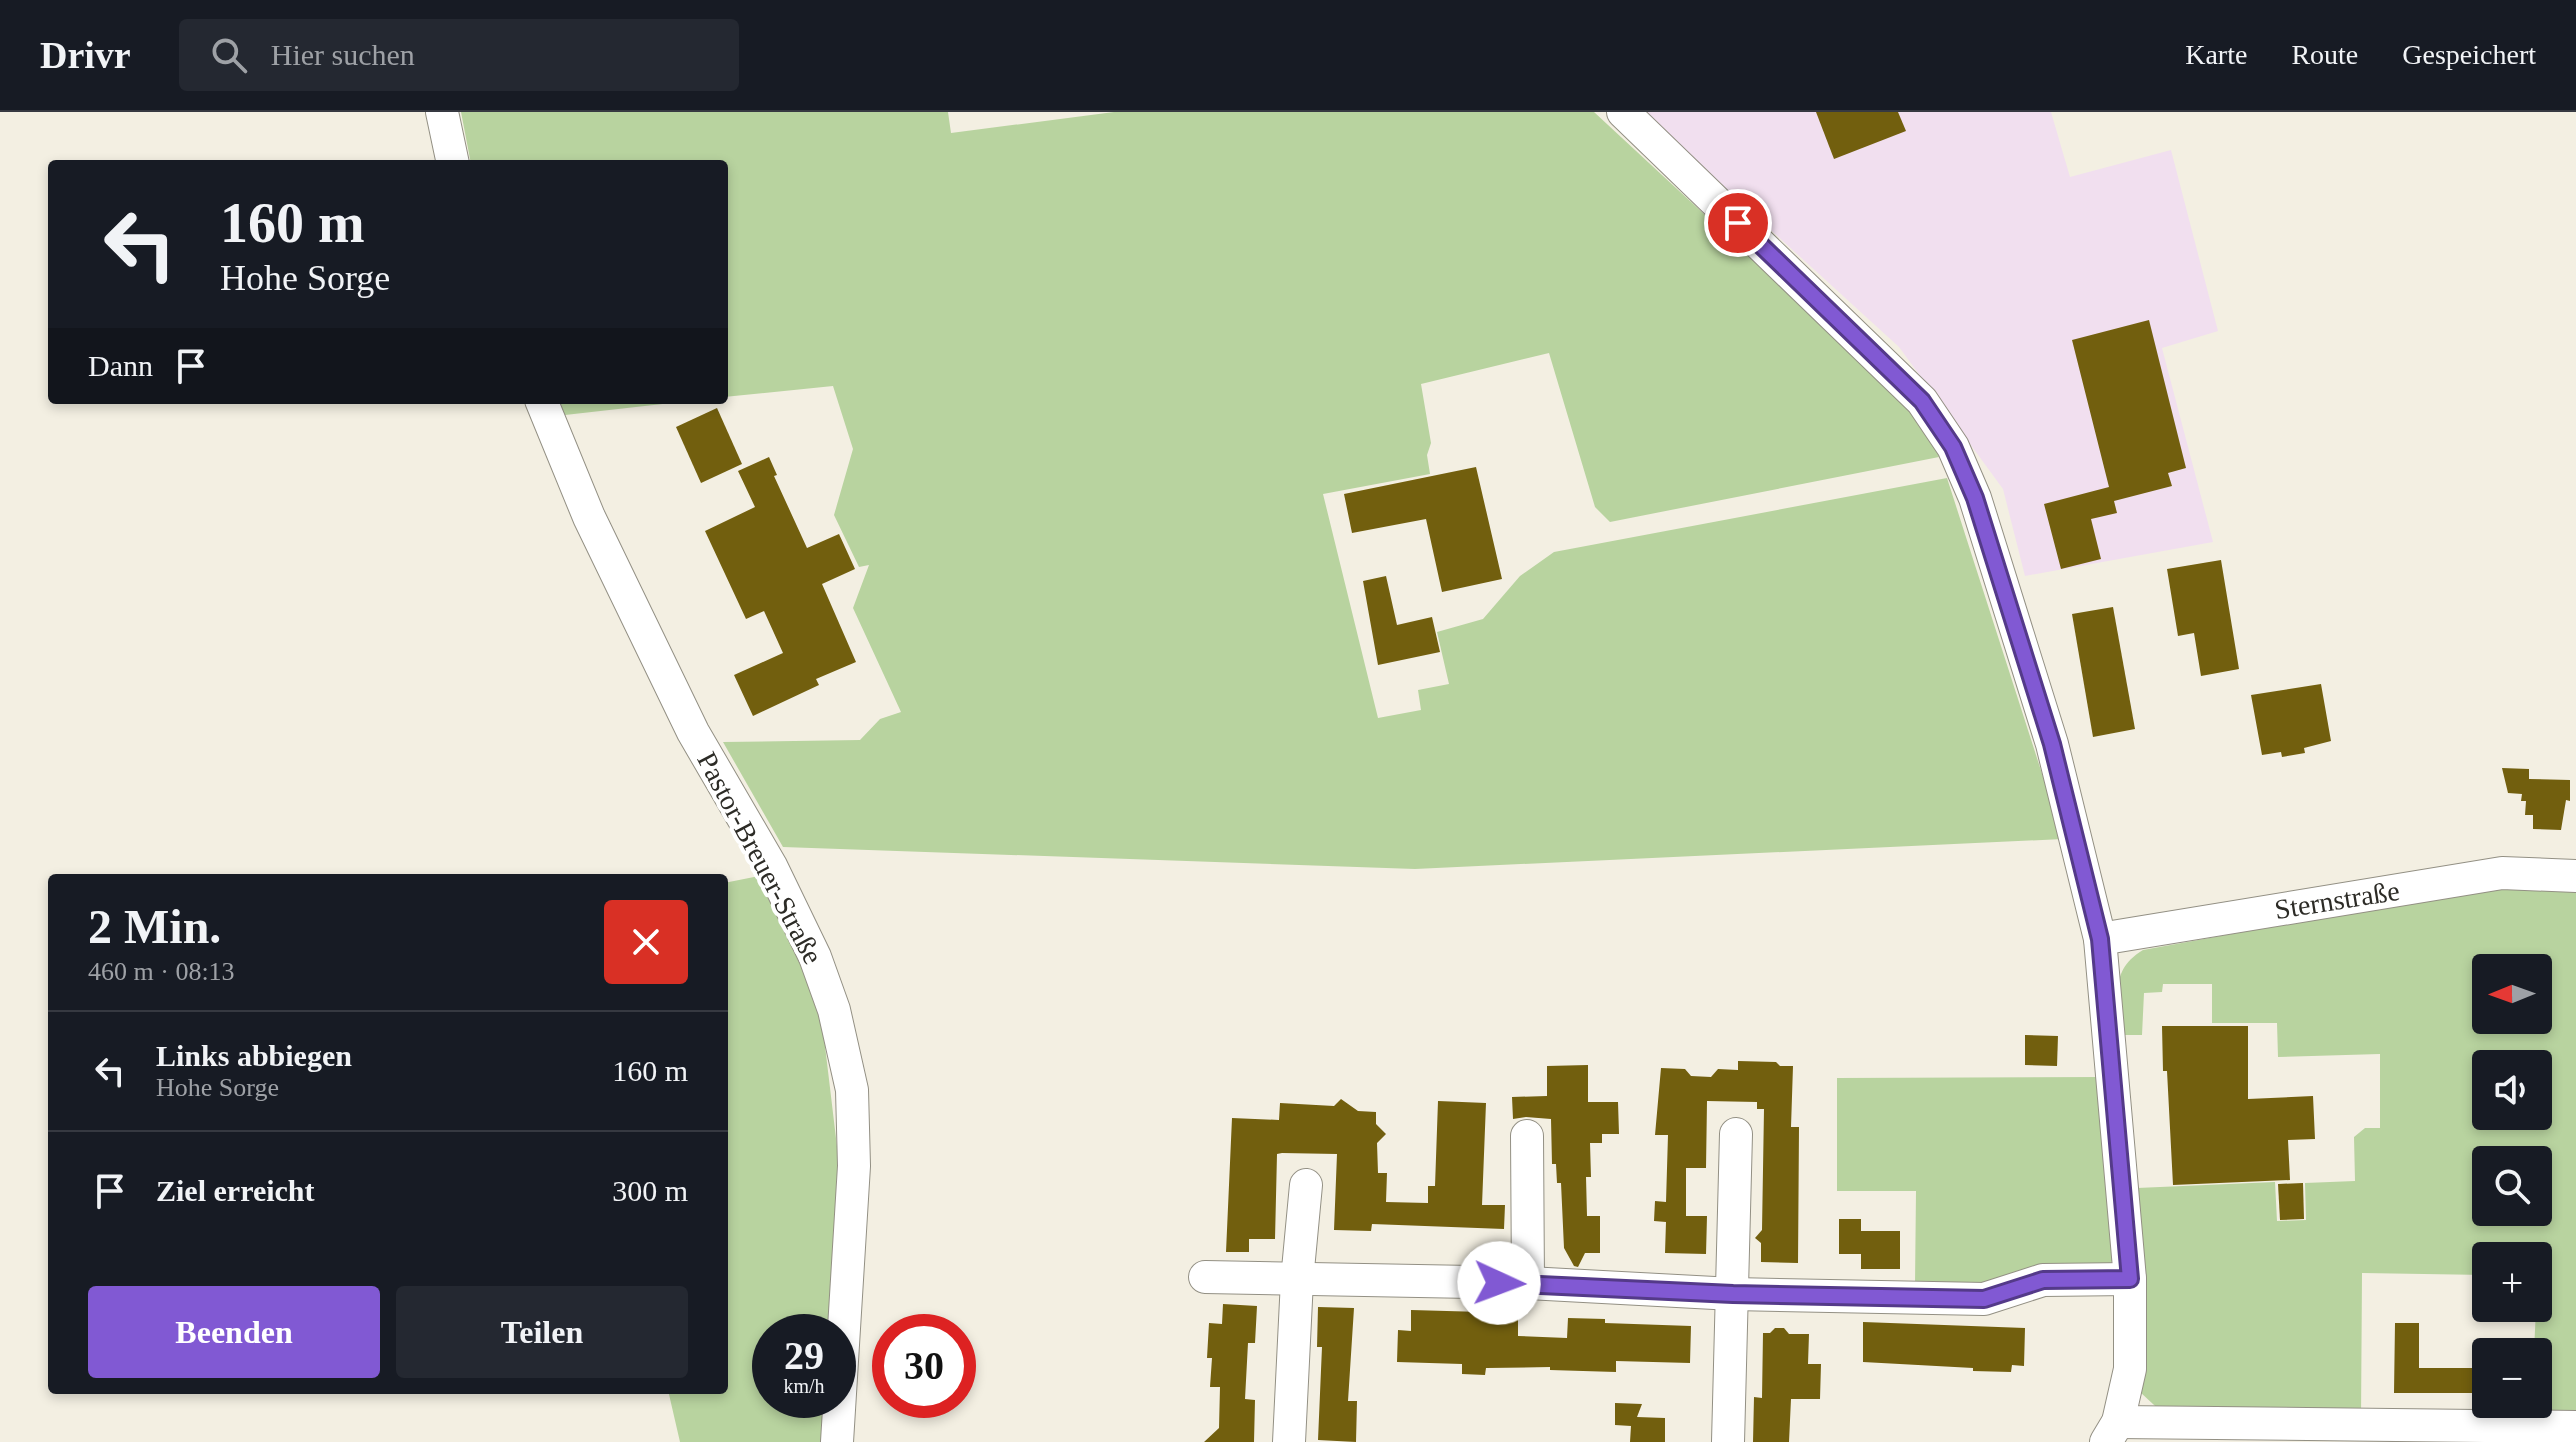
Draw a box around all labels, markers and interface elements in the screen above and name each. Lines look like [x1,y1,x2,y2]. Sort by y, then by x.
search box [179,19,739,91]
icon: search [207,33,251,77]
text: Drivr [40,34,131,76]
text: Hier suchen [271,38,415,71]
text: Karte [2185,39,2247,70]
text: Route [2291,39,2358,70]
text: Gespeichert [2402,39,2536,70]
pin [1704,189,1772,257]
icon: left [88,192,192,296]
text: 160 m [220,192,365,254]
icon: arrive [1716,201,1760,245]
text: Hohe Sorge [220,258,390,298]
icon: arrive [169,344,213,388]
text: Dann [88,349,153,382]
street label: Pastor-Breuer-Straße [691,747,829,969]
street label: Sternstraße [2272,875,2402,925]
text: 2 Min. [88,900,221,953]
button: close [604,900,688,984]
north arrow [2472,954,2552,1034]
map controls [2472,954,2552,1418]
text: 460 m · 08:13 [88,957,235,986]
text: Links abbiegen [156,1039,352,1072]
icon: left [88,1049,132,1093]
button: sound [2472,1050,2552,1130]
text: 160 m [612,1054,688,1087]
text: Hohe Sorge [156,1073,279,1102]
button: search [2472,1146,2552,1226]
icon: arrive [88,1169,132,1213]
text: Ziel erreicht [156,1174,315,1207]
text: 300 m [612,1174,688,1207]
position arrow [1457,1241,1541,1325]
button: + [2472,1242,2552,1322]
button: Beenden [88,1286,380,1378]
button: Teilen [396,1286,688,1378]
speed limit sign: 30 [872,1314,976,1418]
text: 29 [784,1333,824,1378]
button: − [2472,1338,2552,1418]
text: km/h [783,1375,825,1397]

